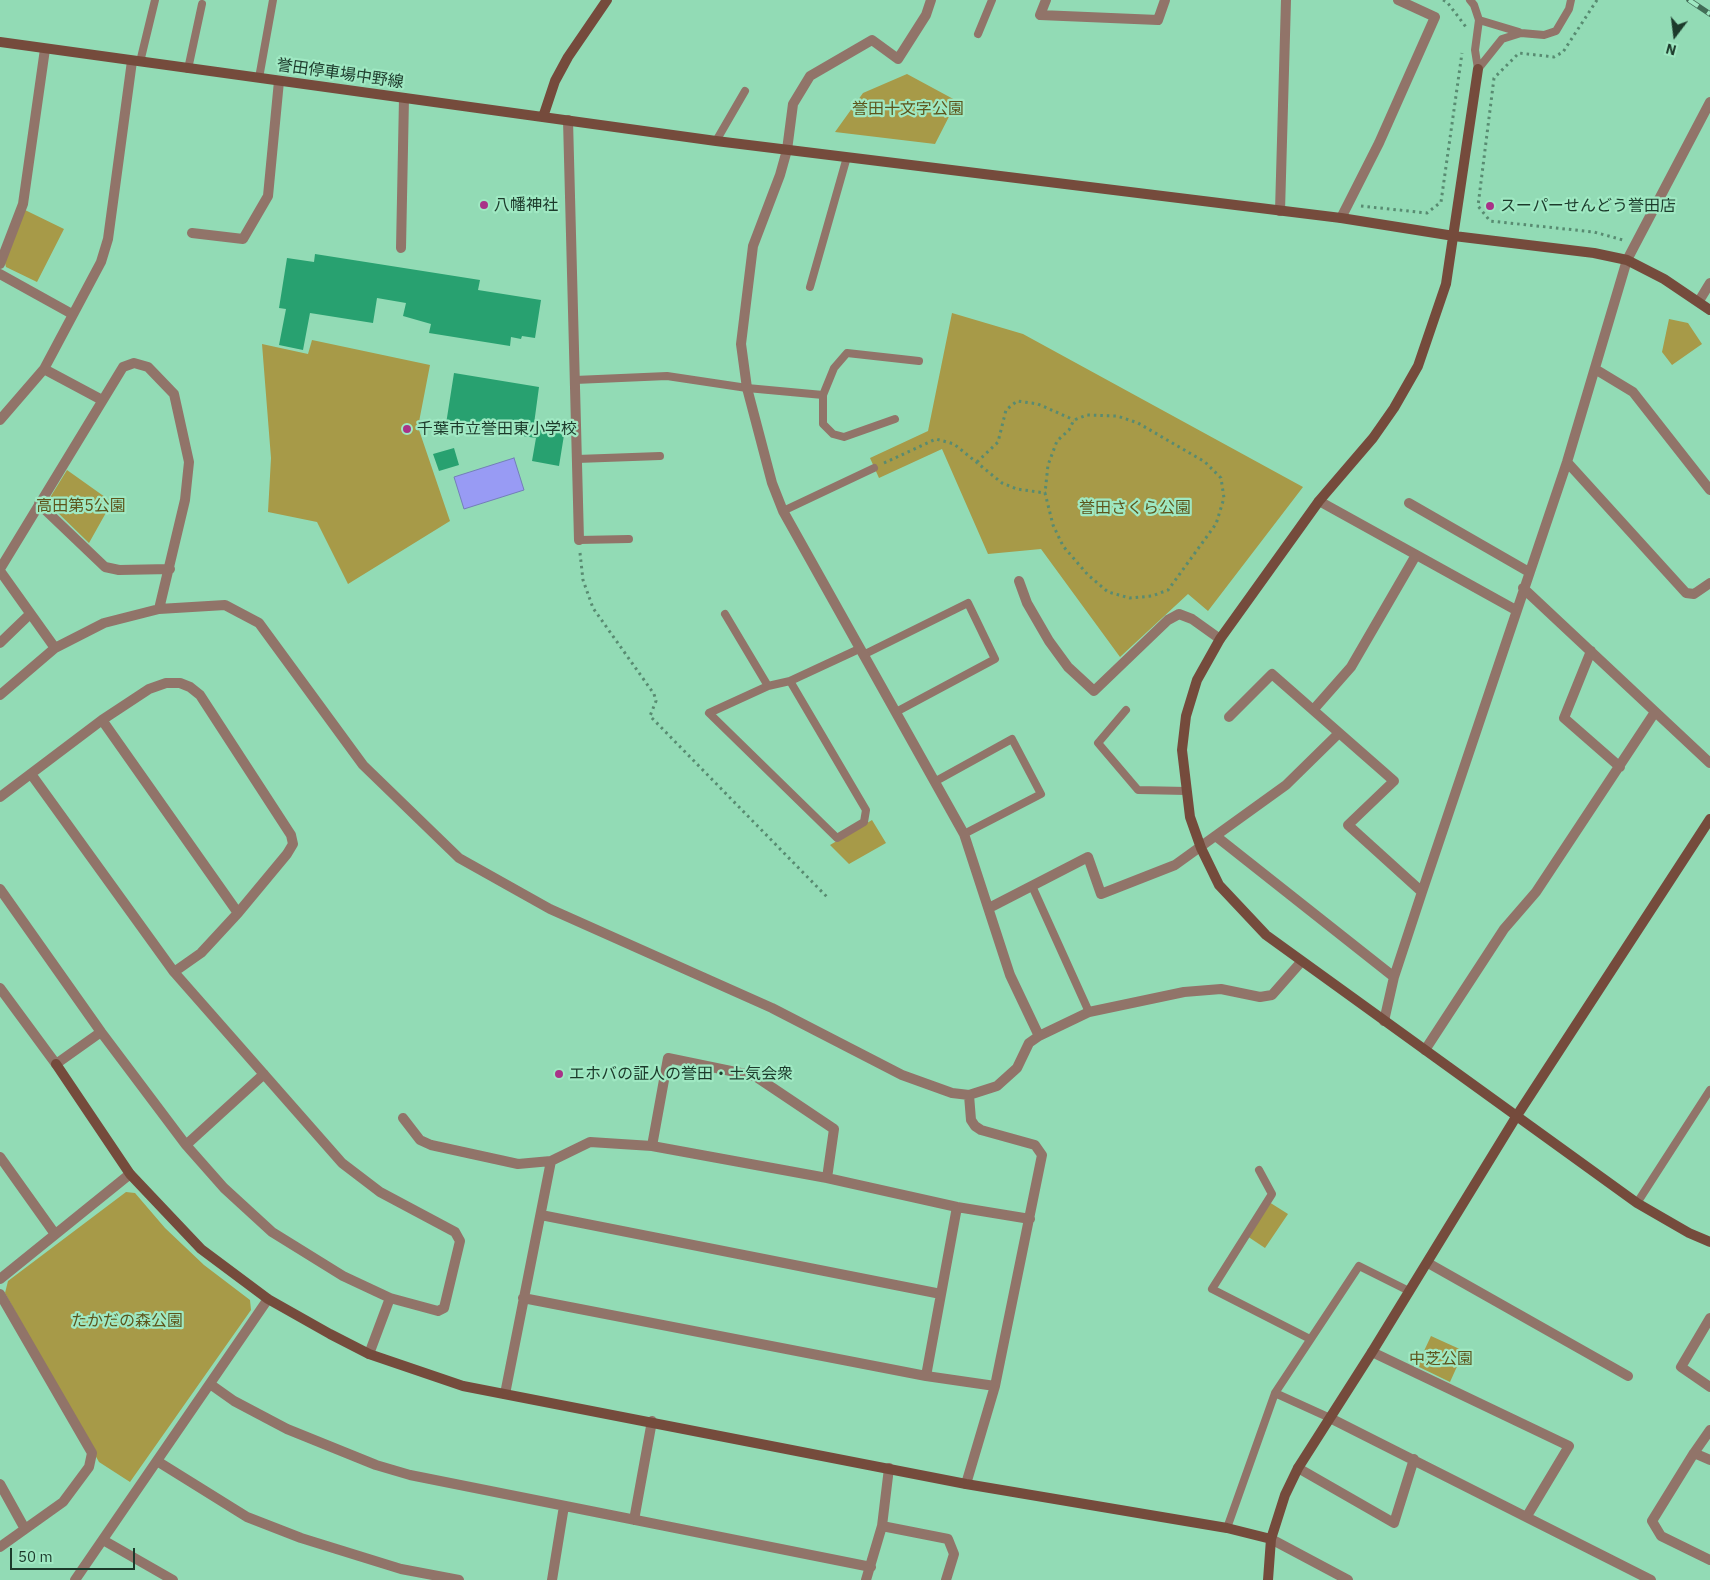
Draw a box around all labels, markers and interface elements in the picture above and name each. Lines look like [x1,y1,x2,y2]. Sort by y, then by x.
north arrow [1650,10,1700,60]
text: N [1664,39,1678,59]
street label: 誉田停車場中野線 [275,56,405,92]
park label: 誉田十文字公園 [852,99,964,119]
place label: 八幡神社 [494,195,558,215]
place label: スーパーせんどう誉田店 [1500,196,1676,216]
marker: 八幡神社 [478,199,490,211]
marker: スーパーせんどう誉田店 [1484,200,1496,212]
place label: 千葉市立誉田東小学校 [417,419,577,439]
marker: 千葉市立誉田東小学校 [401,423,413,435]
park label: 高田第5公園 [36,496,126,516]
park label: 誉田さくら公園 [1079,498,1191,518]
place label: エホバの証人の誉田・土気会衆 [569,1064,793,1084]
marker: エホバの証人の誉田・土気会衆 [553,1068,565,1080]
park label: たかだの森公園 [71,1311,183,1331]
park label: 中芝公園 [1409,1349,1473,1369]
scale bar [12,1538,138,1570]
text: 50 m [18,1547,53,1566]

